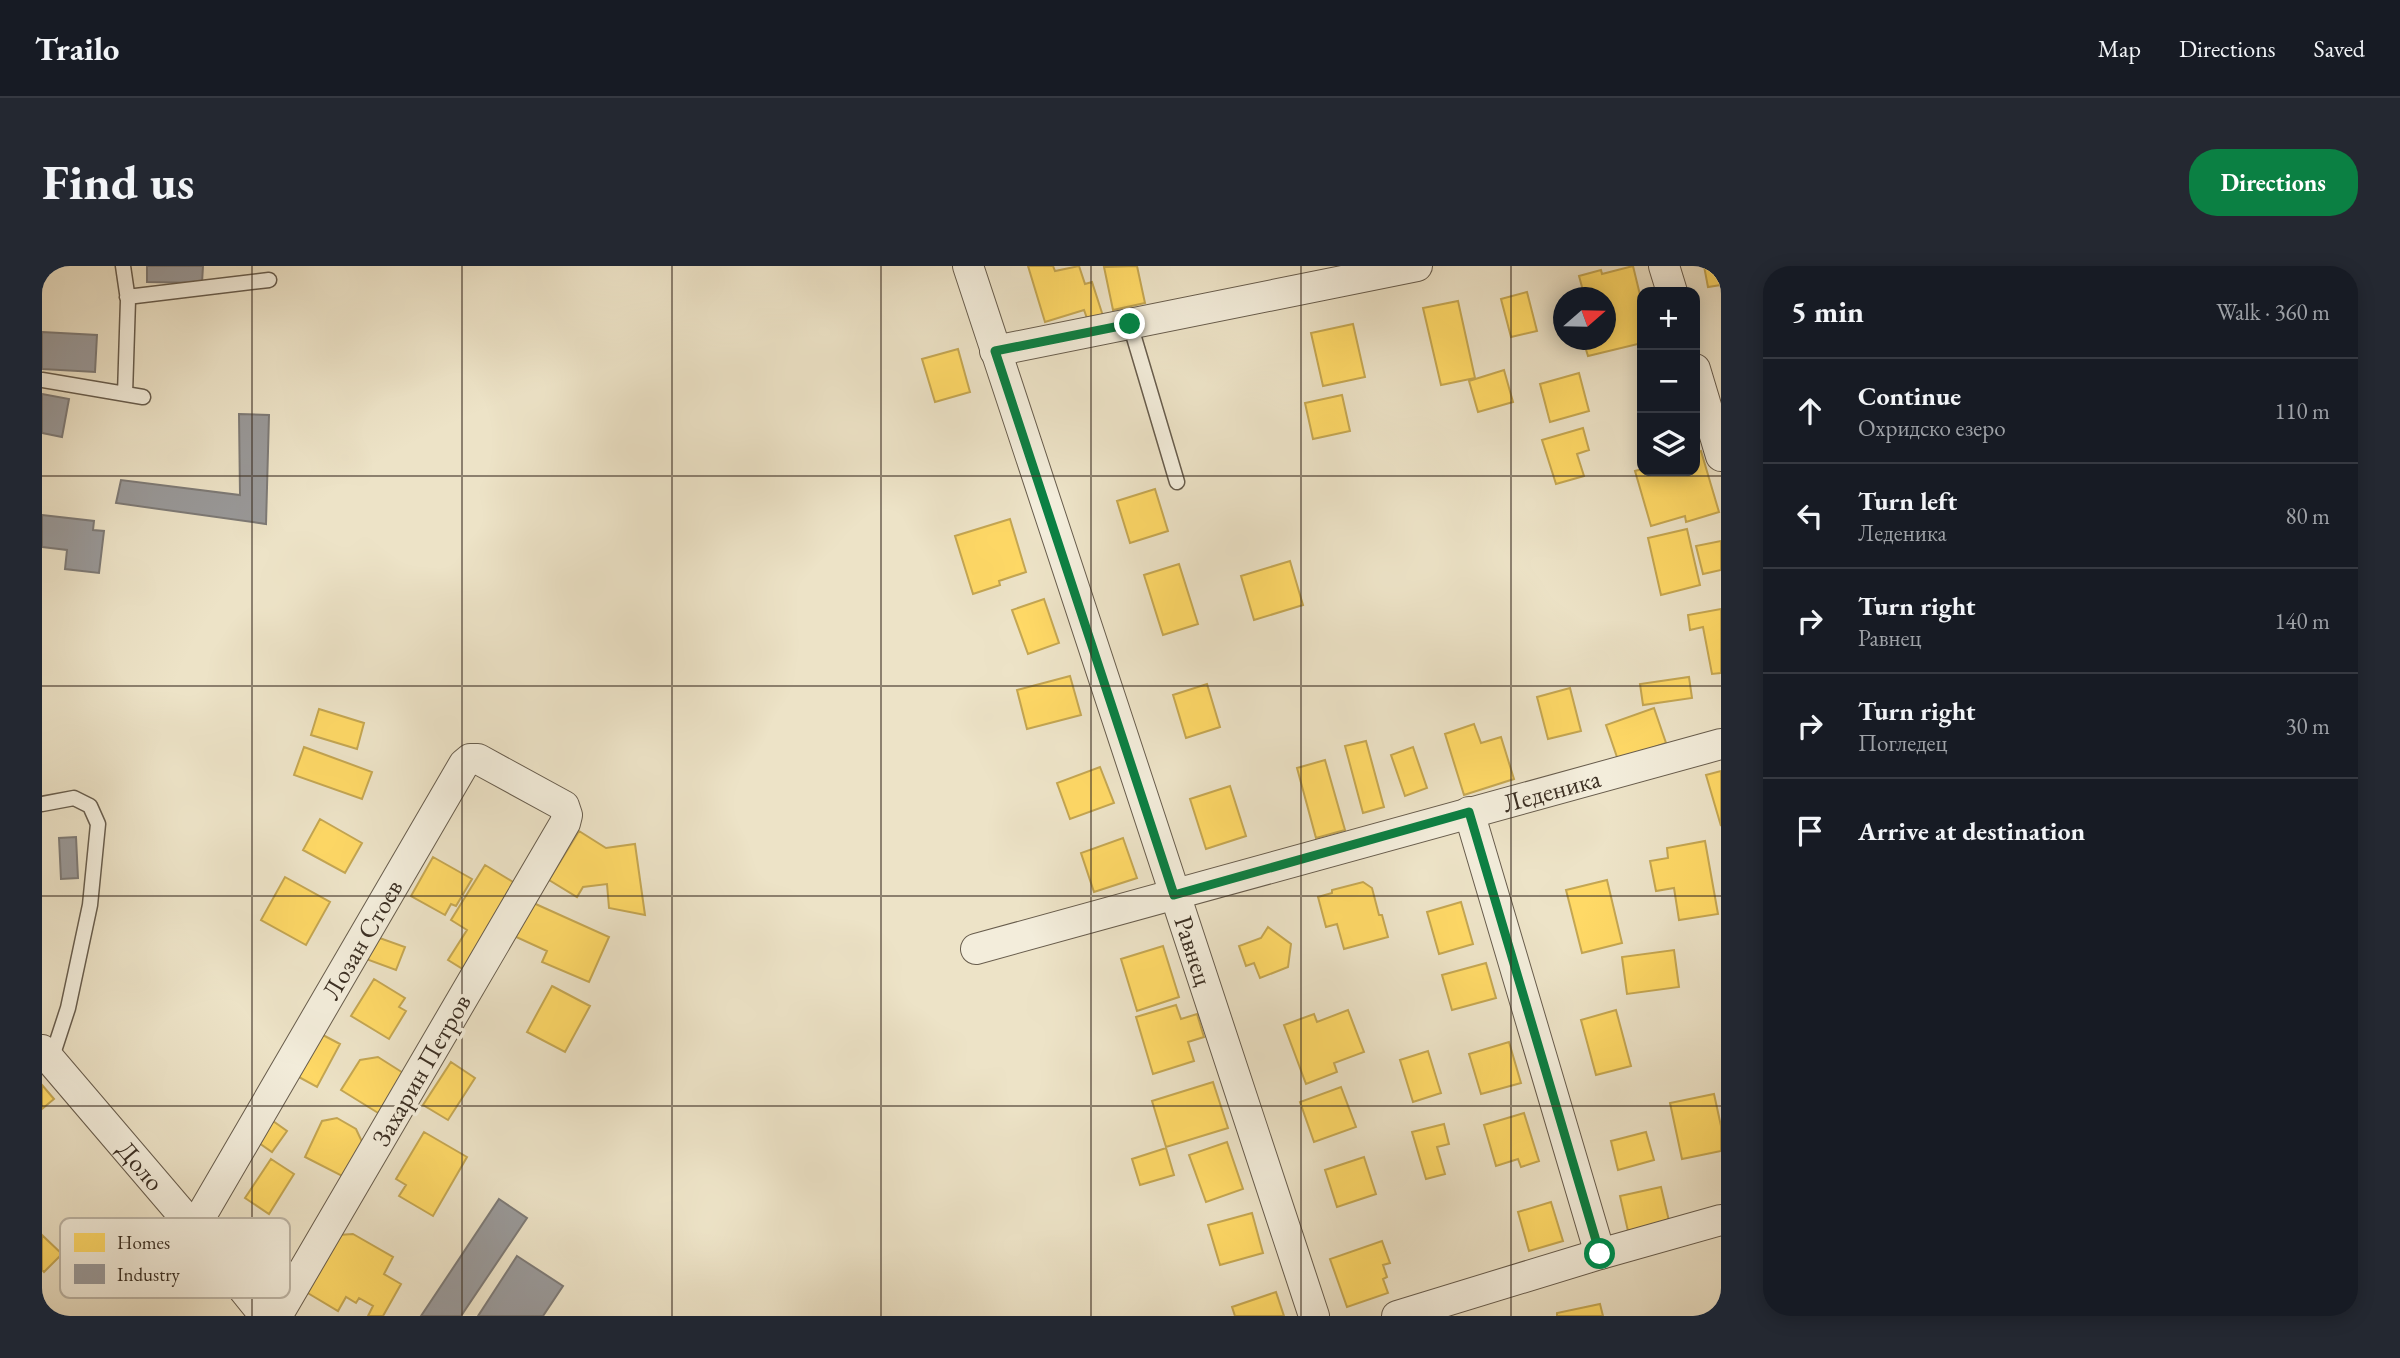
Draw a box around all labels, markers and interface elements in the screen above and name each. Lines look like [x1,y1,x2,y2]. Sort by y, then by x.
text: Trailo [35,27,119,70]
text: Map [2098,33,2141,64]
text: Directions [2179,33,2276,64]
text: Saved [2314,33,2365,64]
button: Directions [2189,149,2358,216]
text: Find us [42,150,194,214]
north arrow [1553,287,1616,350]
map controls [1637,287,1700,476]
button: + [1637,287,1700,350]
text: 5 min [1791,292,1864,331]
text: Walk · 360 m [2216,297,2330,327]
route end [1114,308,1145,339]
button: − [1637,350,1700,413]
text: Continue [1858,379,1961,413]
icon: ahead [1791,392,1829,430]
text: 110 m [2274,396,2330,426]
button: layers [1637,413,1700,476]
text: Охридско езеро [1858,413,2006,443]
text: Turn left [1858,484,1957,518]
icon: left [1791,497,1829,535]
text: 80 m [2285,501,2330,531]
text: Леденика [1858,518,1947,548]
text: Turn right [1858,589,1976,623]
icon: right [1791,602,1829,640]
text: 140 m [2274,606,2330,636]
text: Равнец [1858,623,1921,653]
text: Turn right [1858,694,1976,728]
icon: right [1791,707,1829,745]
text: 30 m [2285,711,2330,741]
text: Погледец [1858,728,1947,758]
street label: Леденика [1499,761,1605,820]
icon: arrive [1791,812,1829,850]
text: Arrive at destination [1858,814,2085,848]
street label: Лозан Стоев [314,873,410,1005]
street label: Равнец [1166,911,1221,991]
street label: Захарин Петров [364,988,478,1152]
street label: Доло [110,1133,172,1198]
legend [60,1218,290,1298]
text: Homes [117,1230,170,1255]
route start [1584,1238,1615,1269]
text: Industry [117,1262,181,1287]

